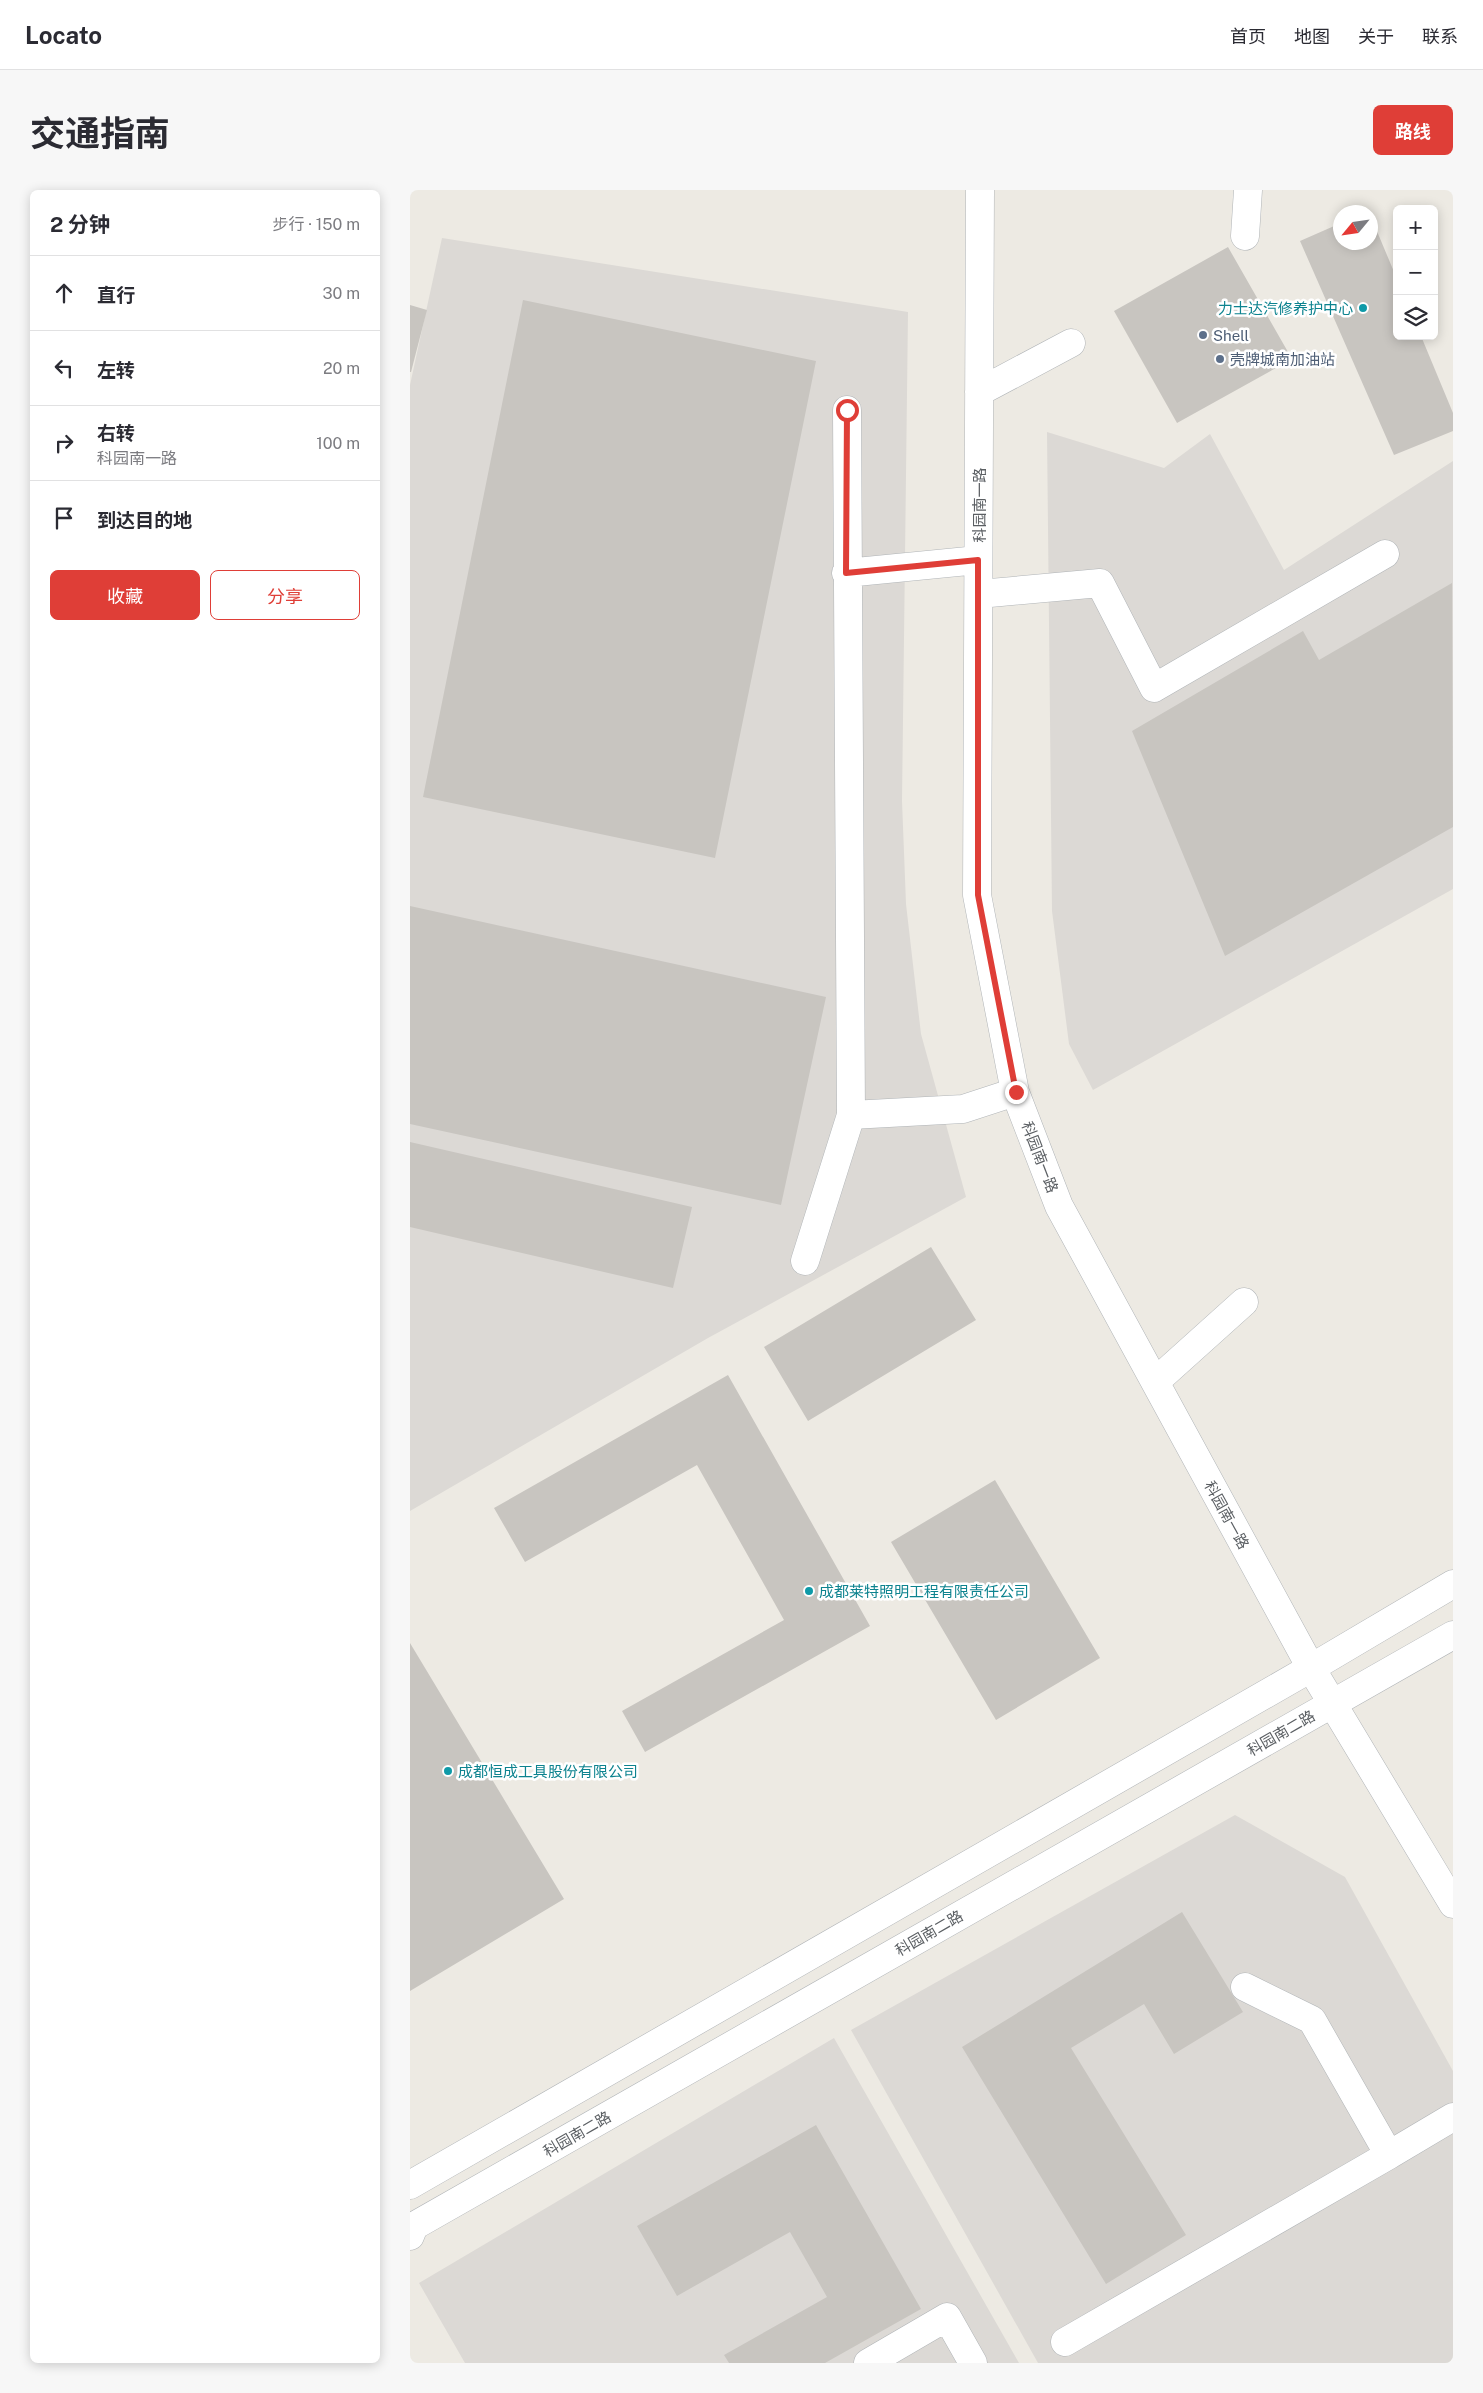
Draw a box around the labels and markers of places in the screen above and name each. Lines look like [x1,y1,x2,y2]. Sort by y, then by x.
place label: 力士达汽修养护中心 [1218,300,1353,317]
marker: 力士达汽修养护中心 [1357,302,1369,314]
place label: Shell [1213,327,1249,344]
marker: Shell [1197,329,1209,341]
place label: 壳牌城南加油站 [1230,351,1335,368]
marker: 壳牌城南加油站 [1214,353,1226,365]
place label: 成都莱特照明工程有限责任公司 [819,1583,1029,1600]
marker: 成都莱特照明工程有限责任公司 [803,1585,815,1597]
place label: 成都恒成工具股份有限公司 [458,1763,638,1780]
marker: 成都恒成工具股份有限公司 [442,1765,454,1777]

